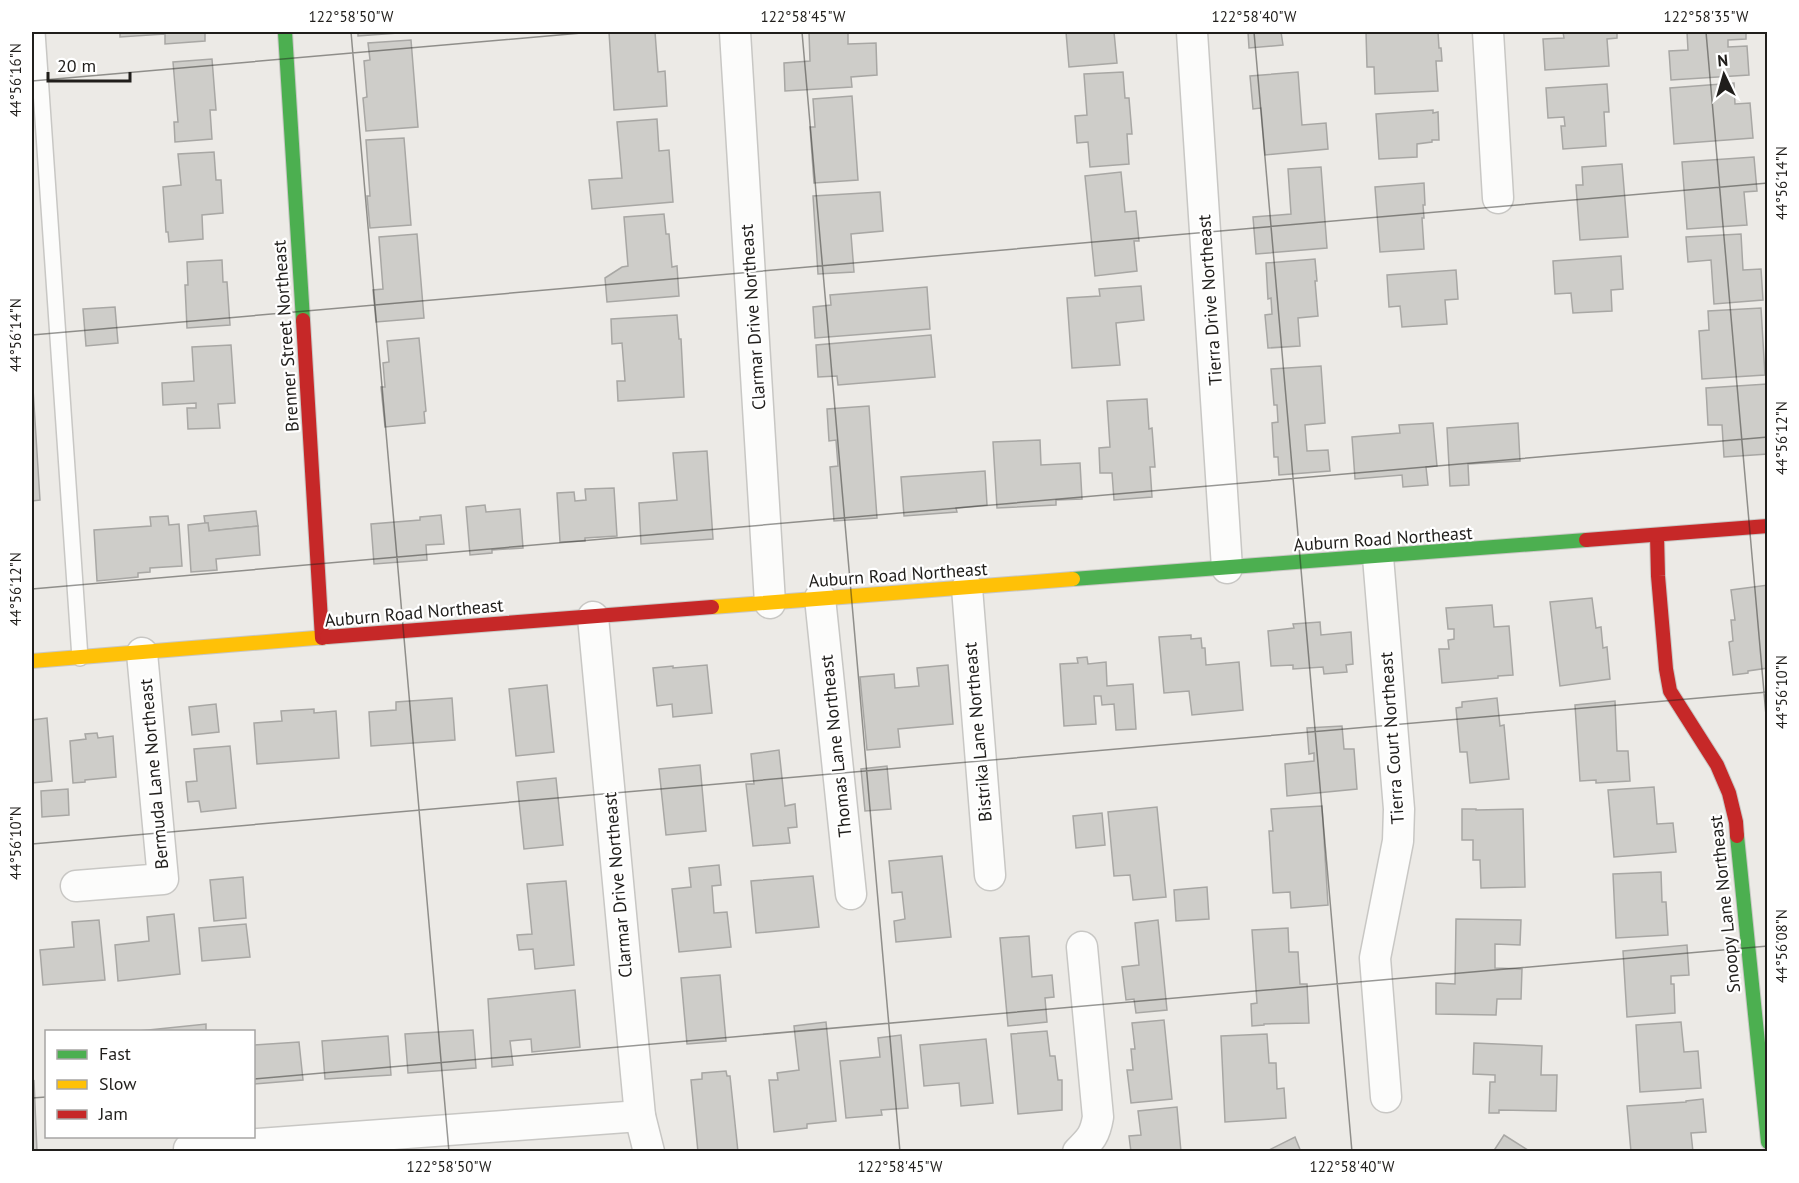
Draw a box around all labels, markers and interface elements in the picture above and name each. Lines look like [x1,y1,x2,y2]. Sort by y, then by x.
text: 122°58'50"W [309,7,394,26]
text: 122°58'45"W [761,7,846,26]
text: 122°58'40"W [1212,7,1297,26]
text: 122°58'35"W [1664,7,1749,26]
text: 44°56'16"N [6,43,25,117]
scale bar [48,45,130,83]
north arrow [1694,45,1754,105]
text: N [1717,50,1729,70]
text: 20 m [57,54,96,77]
text: 44°56'14"N [1772,146,1791,220]
street label: Tierra Drive Northeast [1192,214,1227,386]
street label: Clarmar Drive Northeast [735,223,770,411]
street label: Brenner Street Northeast [267,239,304,433]
text: 44°56'14"N [6,298,25,372]
text: 44°56'12"N [1772,401,1791,475]
street label: Auburn Road Northeast [1293,521,1473,556]
text: 44°56'12"N [6,552,25,626]
street label: Auburn Road Northeast [808,557,988,592]
street label: Auburn Road Northeast [324,593,504,632]
street label: Bistrika Lane Northeast [958,641,997,823]
street label: Tierra Court Northeast [1374,651,1409,825]
street label: Thomas Lane Northeast [814,654,857,838]
text: 44°56'10"N [1772,655,1791,729]
street label: Bermuda Lane Northeast [134,678,173,870]
street label: Clarmar Drive Northeast [598,791,637,979]
text: 44°56'10"N [6,806,25,880]
street label: Snoopy Lane Northeast [1704,814,1745,994]
text: 44°56'08"N [1772,909,1791,983]
legend [45,1030,255,1138]
text: Fast [99,1042,131,1065]
text: Slow [99,1072,137,1095]
text: Jam [98,1102,128,1125]
text: 122°58'50"W [407,1157,492,1176]
text: 122°58'45"W [858,1157,943,1176]
text: 122°58'40"W [1310,1157,1395,1176]

